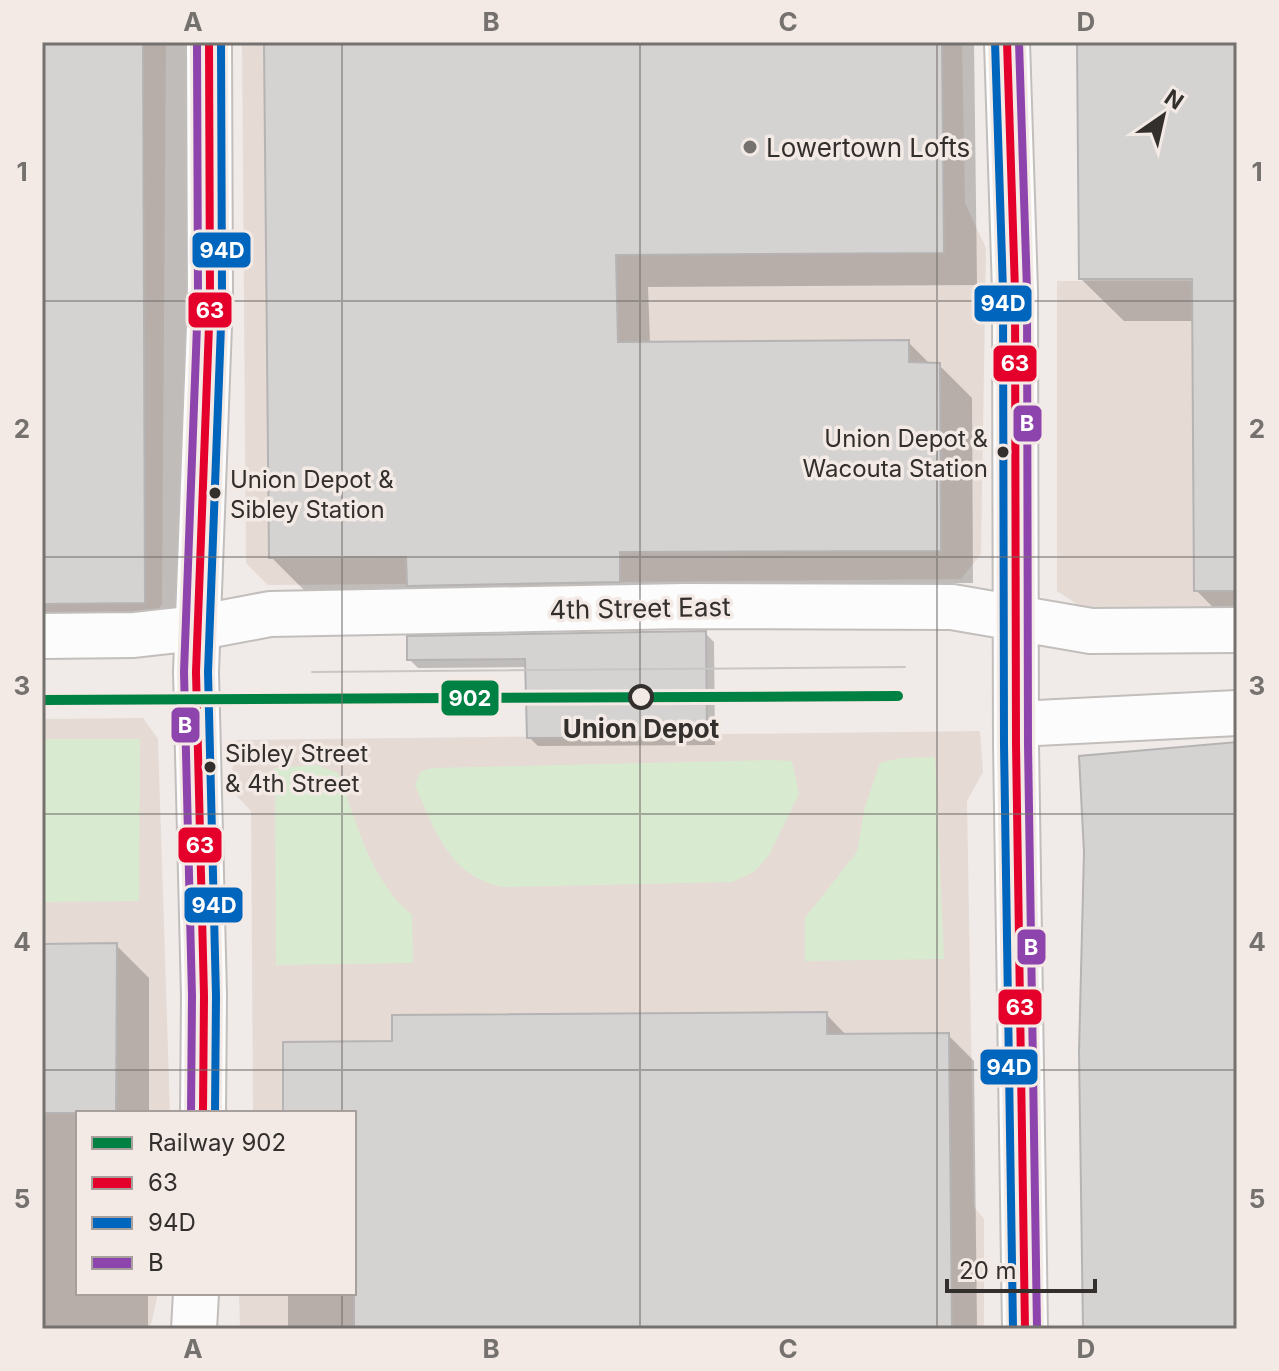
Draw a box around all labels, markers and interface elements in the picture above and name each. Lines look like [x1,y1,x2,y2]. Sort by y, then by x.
text: A [183,6,203,37]
text: B [482,6,500,37]
text: C [778,6,798,37]
text: D [1077,6,1095,37]
north arrow [1123,76,1203,156]
text: N [1160,84,1188,115]
place label: Lowertown Lofts [766,132,970,163]
marker: Lowertown Lofts [741,138,759,156]
text: 1 [16,156,28,187]
text: 1 [1251,156,1263,187]
line badge: 94D [191,231,252,269]
text: 94D [199,237,245,263]
line badge: 94D [973,284,1033,323]
text: 94D [980,290,1026,316]
line badge: 63 [187,291,233,329]
text: 63 [196,297,224,323]
line badge: 63 [992,344,1038,383]
text: 63 [1001,350,1029,376]
line badge: B [1012,404,1043,443]
text: B [1020,410,1034,436]
text: 2 [14,413,30,444]
text: 2 [1249,413,1265,444]
place label: Union Depot & Wacouta Station [803,424,989,483]
marker: Union Depot & Wacouta Station [995,444,1011,460]
place label: Union Depot & Sibley Station [230,465,394,524]
marker: Union Depot & Sibley Station [207,485,223,501]
street label: 4th Street East [549,591,731,625]
text: 3 [14,670,30,701]
text: 3 [1249,670,1265,701]
line badge: 902 [440,679,500,717]
text: 902 [449,685,491,711]
marker: Union Depot [629,685,653,709]
line badge: B [170,706,201,744]
text: B [178,712,192,738]
place label: Union Depot [563,713,720,744]
place label: Sibley Street & 4th Street [225,739,368,798]
marker: Sibley Street & 4th Street [202,759,218,775]
line badge: 63 [177,826,223,864]
text: 63 [186,832,214,858]
line badge: 94D [183,886,244,924]
text: 94D [191,892,237,918]
text: 4 [13,926,31,957]
text: 4 [1248,926,1266,957]
line badge: B [1016,928,1047,966]
text: B [1024,934,1038,960]
line badge: 63 [997,988,1043,1026]
text: 63 [1006,994,1034,1020]
line badge: 94D [979,1048,1039,1086]
text: 94D [986,1054,1032,1080]
legend [76,1111,356,1295]
text: Railway 902 [148,1128,286,1157]
text: 63 [148,1168,178,1197]
text: 5 [14,1183,30,1214]
text: 5 [1249,1183,1265,1214]
text: 94D [148,1208,196,1237]
scale bar [947,1243,1095,1293]
text: B [148,1248,164,1277]
text: 20 m [959,1256,1017,1285]
text: A [183,1333,203,1364]
text: B [482,1333,500,1364]
text: C [778,1333,798,1364]
text: D [1077,1333,1095,1364]

